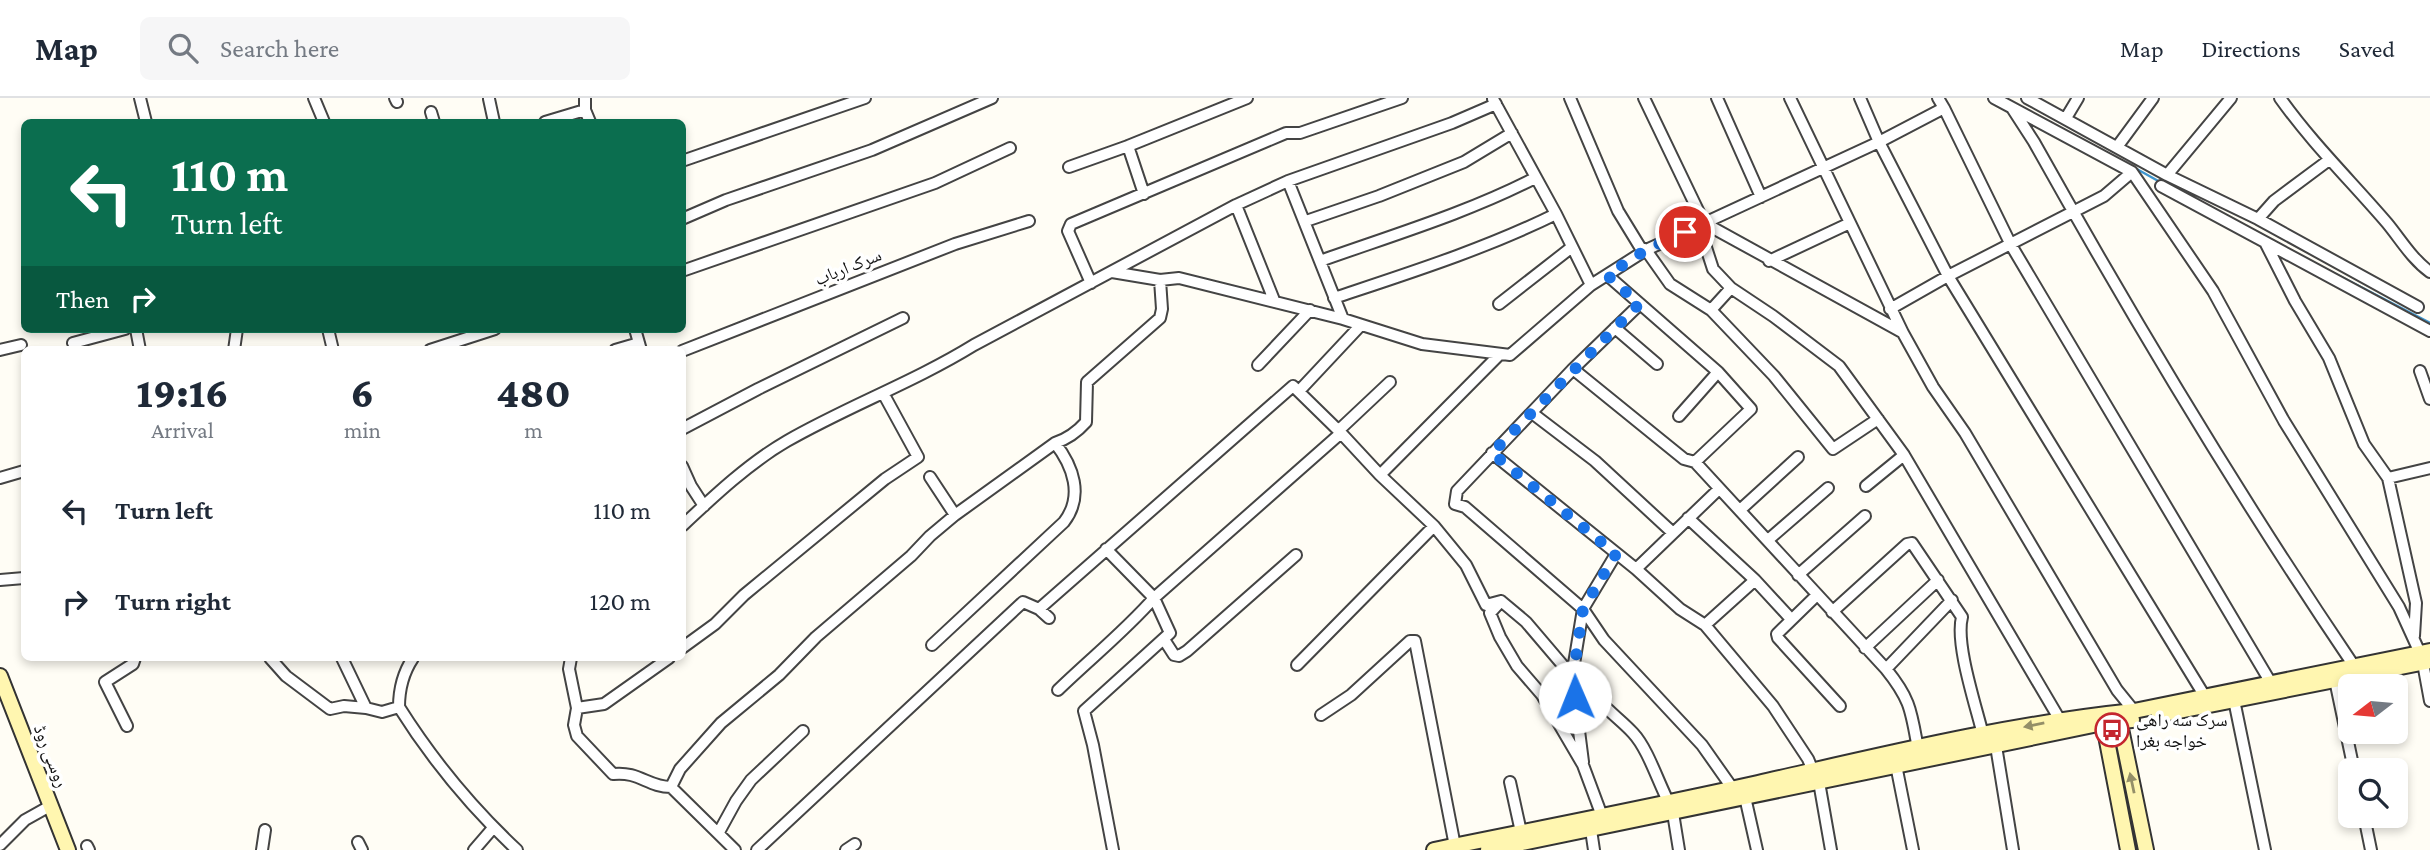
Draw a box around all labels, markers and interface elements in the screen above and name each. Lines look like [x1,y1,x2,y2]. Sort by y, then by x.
search box [140,17,630,80]
icon: search [164,29,202,67]
text: Map [35,30,98,67]
text: Search here [220,34,339,63]
text: Map [2120,35,2164,62]
text: Directions [2202,35,2301,62]
text: Saved [2339,35,2395,62]
icon: left [56,147,147,238]
text: 110 m [171,147,288,202]
pin [1655,202,1715,262]
text: Turn left [171,205,282,241]
icon: arrive [1666,213,1704,251]
street label: سرک ارباب [812,245,884,290]
icon: right [124,280,162,318]
text: Then [56,285,110,314]
text: 19:16 [136,369,229,416]
text: 6 [351,369,374,416]
text: 480 [496,369,571,416]
text: Arrival [151,417,214,443]
text: min [344,417,381,443]
text: m [524,417,543,443]
icon: left [56,492,94,530]
text: Turn left [115,496,213,525]
text: 110 m [593,496,651,525]
icon: right [56,583,94,621]
text: Turn right [115,587,231,616]
text: 120 m [590,587,651,616]
position arrow [1538,660,1612,734]
north arrow [2338,674,2408,744]
map controls [2338,674,2408,828]
place label: سرک سه راهی خواجه بغرا [2136,710,2228,752]
bus stop icon: سرک سه راهی خواجه بغرا [2093,711,2131,749]
one-way arrow [2023,720,2045,731]
street label: روسی روڈ [29,722,72,791]
button: search [2338,758,2408,828]
one-way arrow [2127,772,2138,794]

